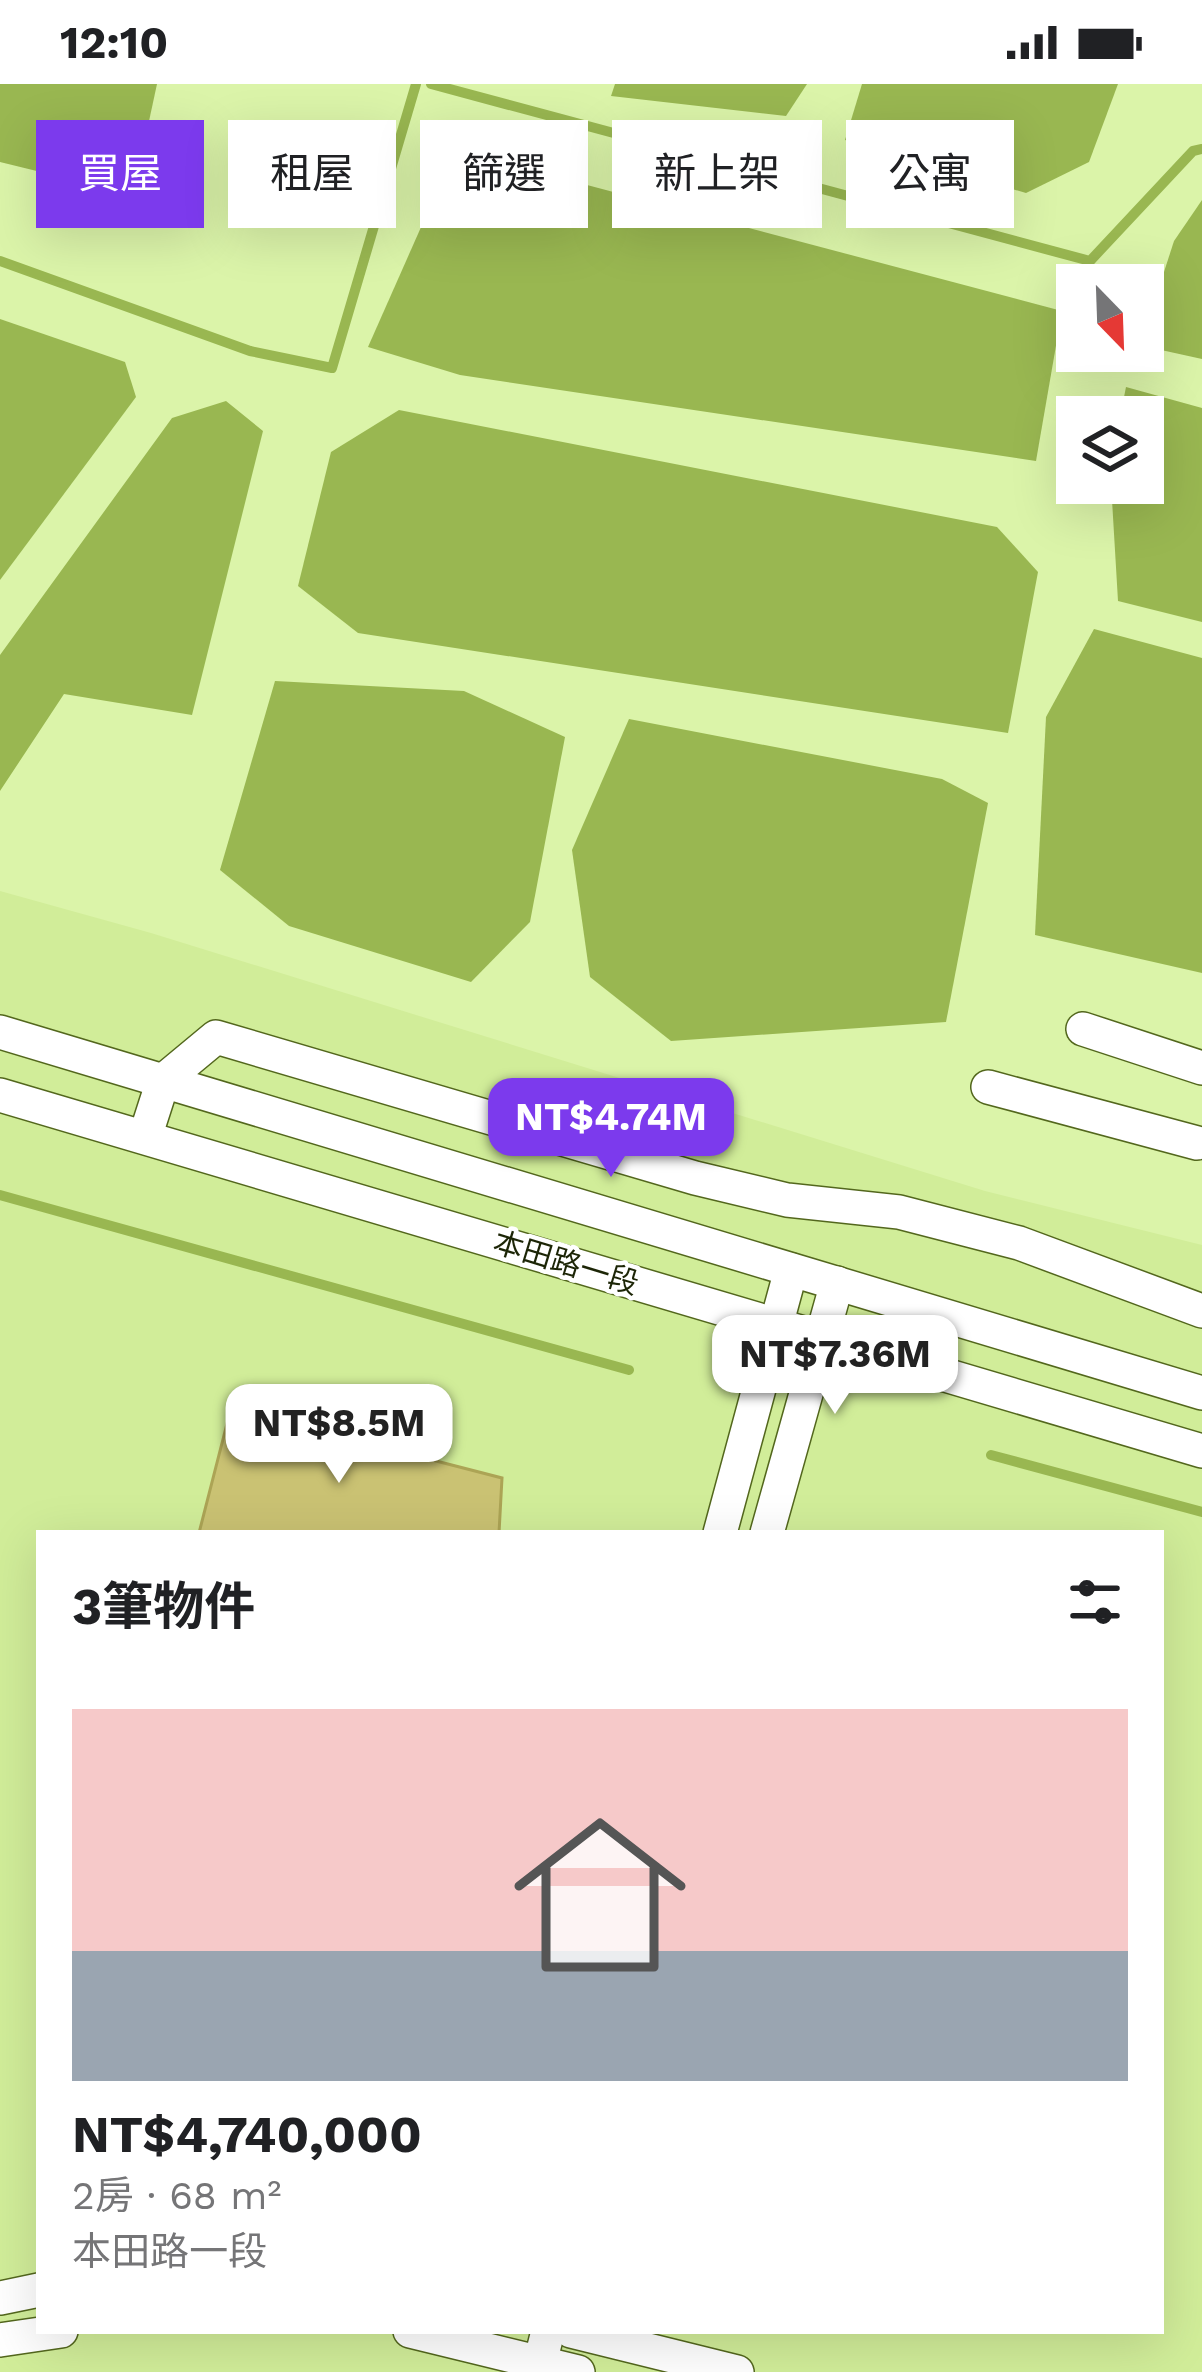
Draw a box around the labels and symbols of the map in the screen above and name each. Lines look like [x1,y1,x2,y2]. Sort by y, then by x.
north arrow [1056,264,1164,372]
pin: NT$4.74M [487,1078,735,1180]
street label: 本田路一段 [489,1224,643,1301]
pin: NT$7.36M [711,1315,959,1417]
pin: NT$8.5M [228,1384,450,1486]

